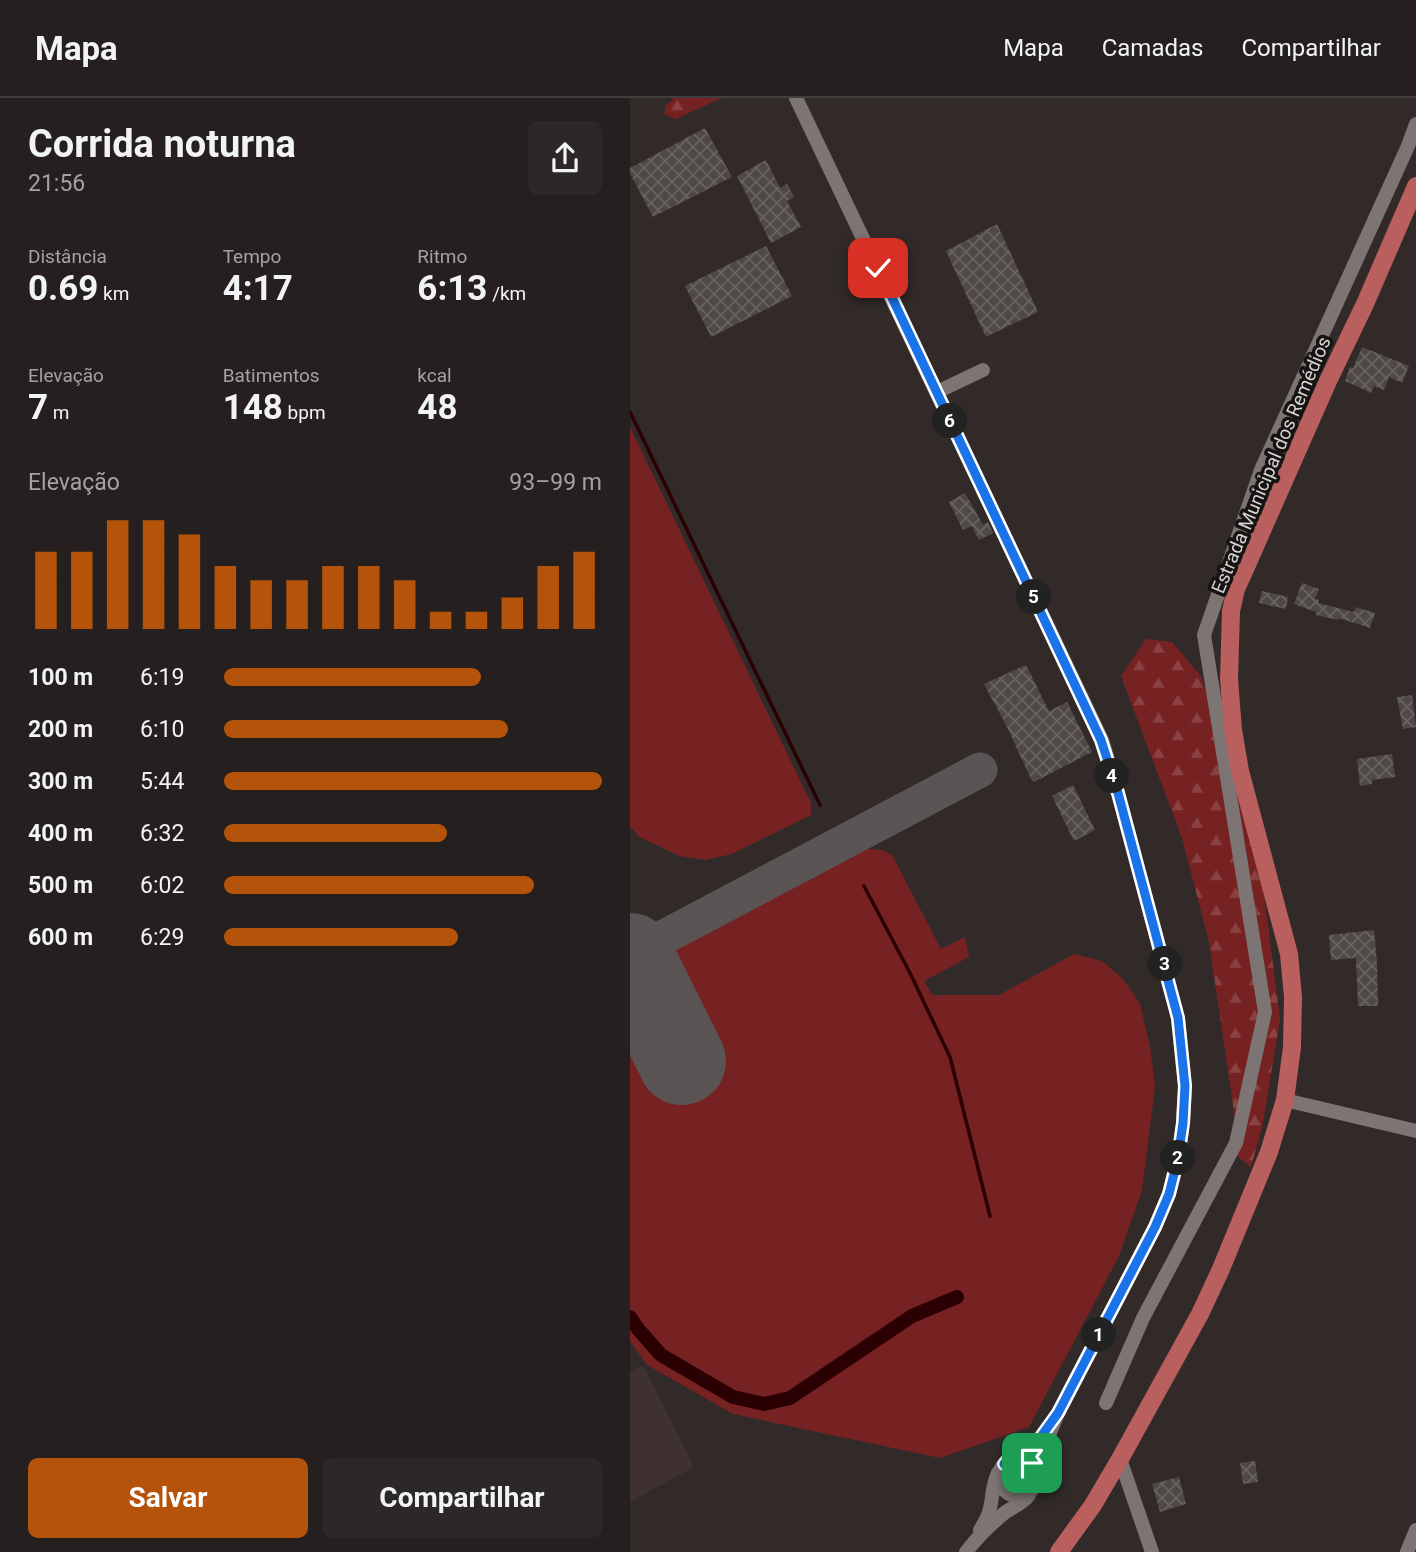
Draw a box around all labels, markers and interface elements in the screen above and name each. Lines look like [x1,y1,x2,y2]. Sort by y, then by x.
text: Mapa [35,29,118,68]
text: Mapa [1003,34,1064,62]
text: Camadas [1102,34,1203,62]
text: Compartilhar [1241,34,1381,62]
button: share [528,121,602,195]
text: Corrida noturna [28,122,296,166]
text: 21:56 [28,170,85,197]
pin [848,238,908,298]
text: Distância [28,245,107,268]
text: Tempo [223,245,281,268]
text: Ritmo [417,245,467,268]
icon: check [859,249,897,287]
text: 0.69 [28,268,98,309]
text: 4:17 [223,268,293,309]
text: 6:13 [417,268,487,309]
text: km [98,282,129,305]
text: /km [487,282,526,305]
street label: Estrada Municipal dos Remédios [1206,333,1336,597]
text: Elevação [28,364,104,387]
text: Batimentos [223,364,320,387]
text: kcal [417,364,452,387]
text: 7 [28,387,48,428]
text: 148 [223,387,283,428]
text: 48 [417,387,458,428]
text: m [48,401,69,424]
text: bpm [283,401,326,424]
pin: 6 [932,404,968,438]
text: 6 [944,409,955,432]
text: Elevação [28,469,120,496]
text: 93–99 m [509,469,602,496]
pin: 5 [1016,580,1052,614]
text: 5 [1028,585,1039,608]
text: 100 m [28,664,93,691]
text: 6:19 [140,664,184,691]
text: 200 m [28,716,93,743]
text: 6:10 [140,716,184,743]
pin: 4 [1094,758,1130,794]
text: 4 [1106,764,1117,787]
text: 300 m [28,768,93,795]
text: 5:44 [140,768,184,795]
text: 400 m [28,820,93,847]
text: 6:32 [140,820,184,847]
text: 500 m [28,872,93,899]
text: 6:02 [140,872,184,899]
text: 600 m [28,924,93,951]
text: 6:29 [140,924,184,951]
pin: 3 [1148,946,1182,982]
text: 3 [1159,952,1170,975]
pin: 2 [1160,1140,1196,1176]
text: 2 [1172,1146,1183,1169]
pin: 1 [1082,1318,1116,1352]
text: 1 [1093,1323,1104,1346]
pin [1002,1433,1062,1493]
icon: arrive [1013,1444,1051,1482]
button: Salvar [28,1458,308,1538]
button: Compartilhar [322,1458,602,1538]

